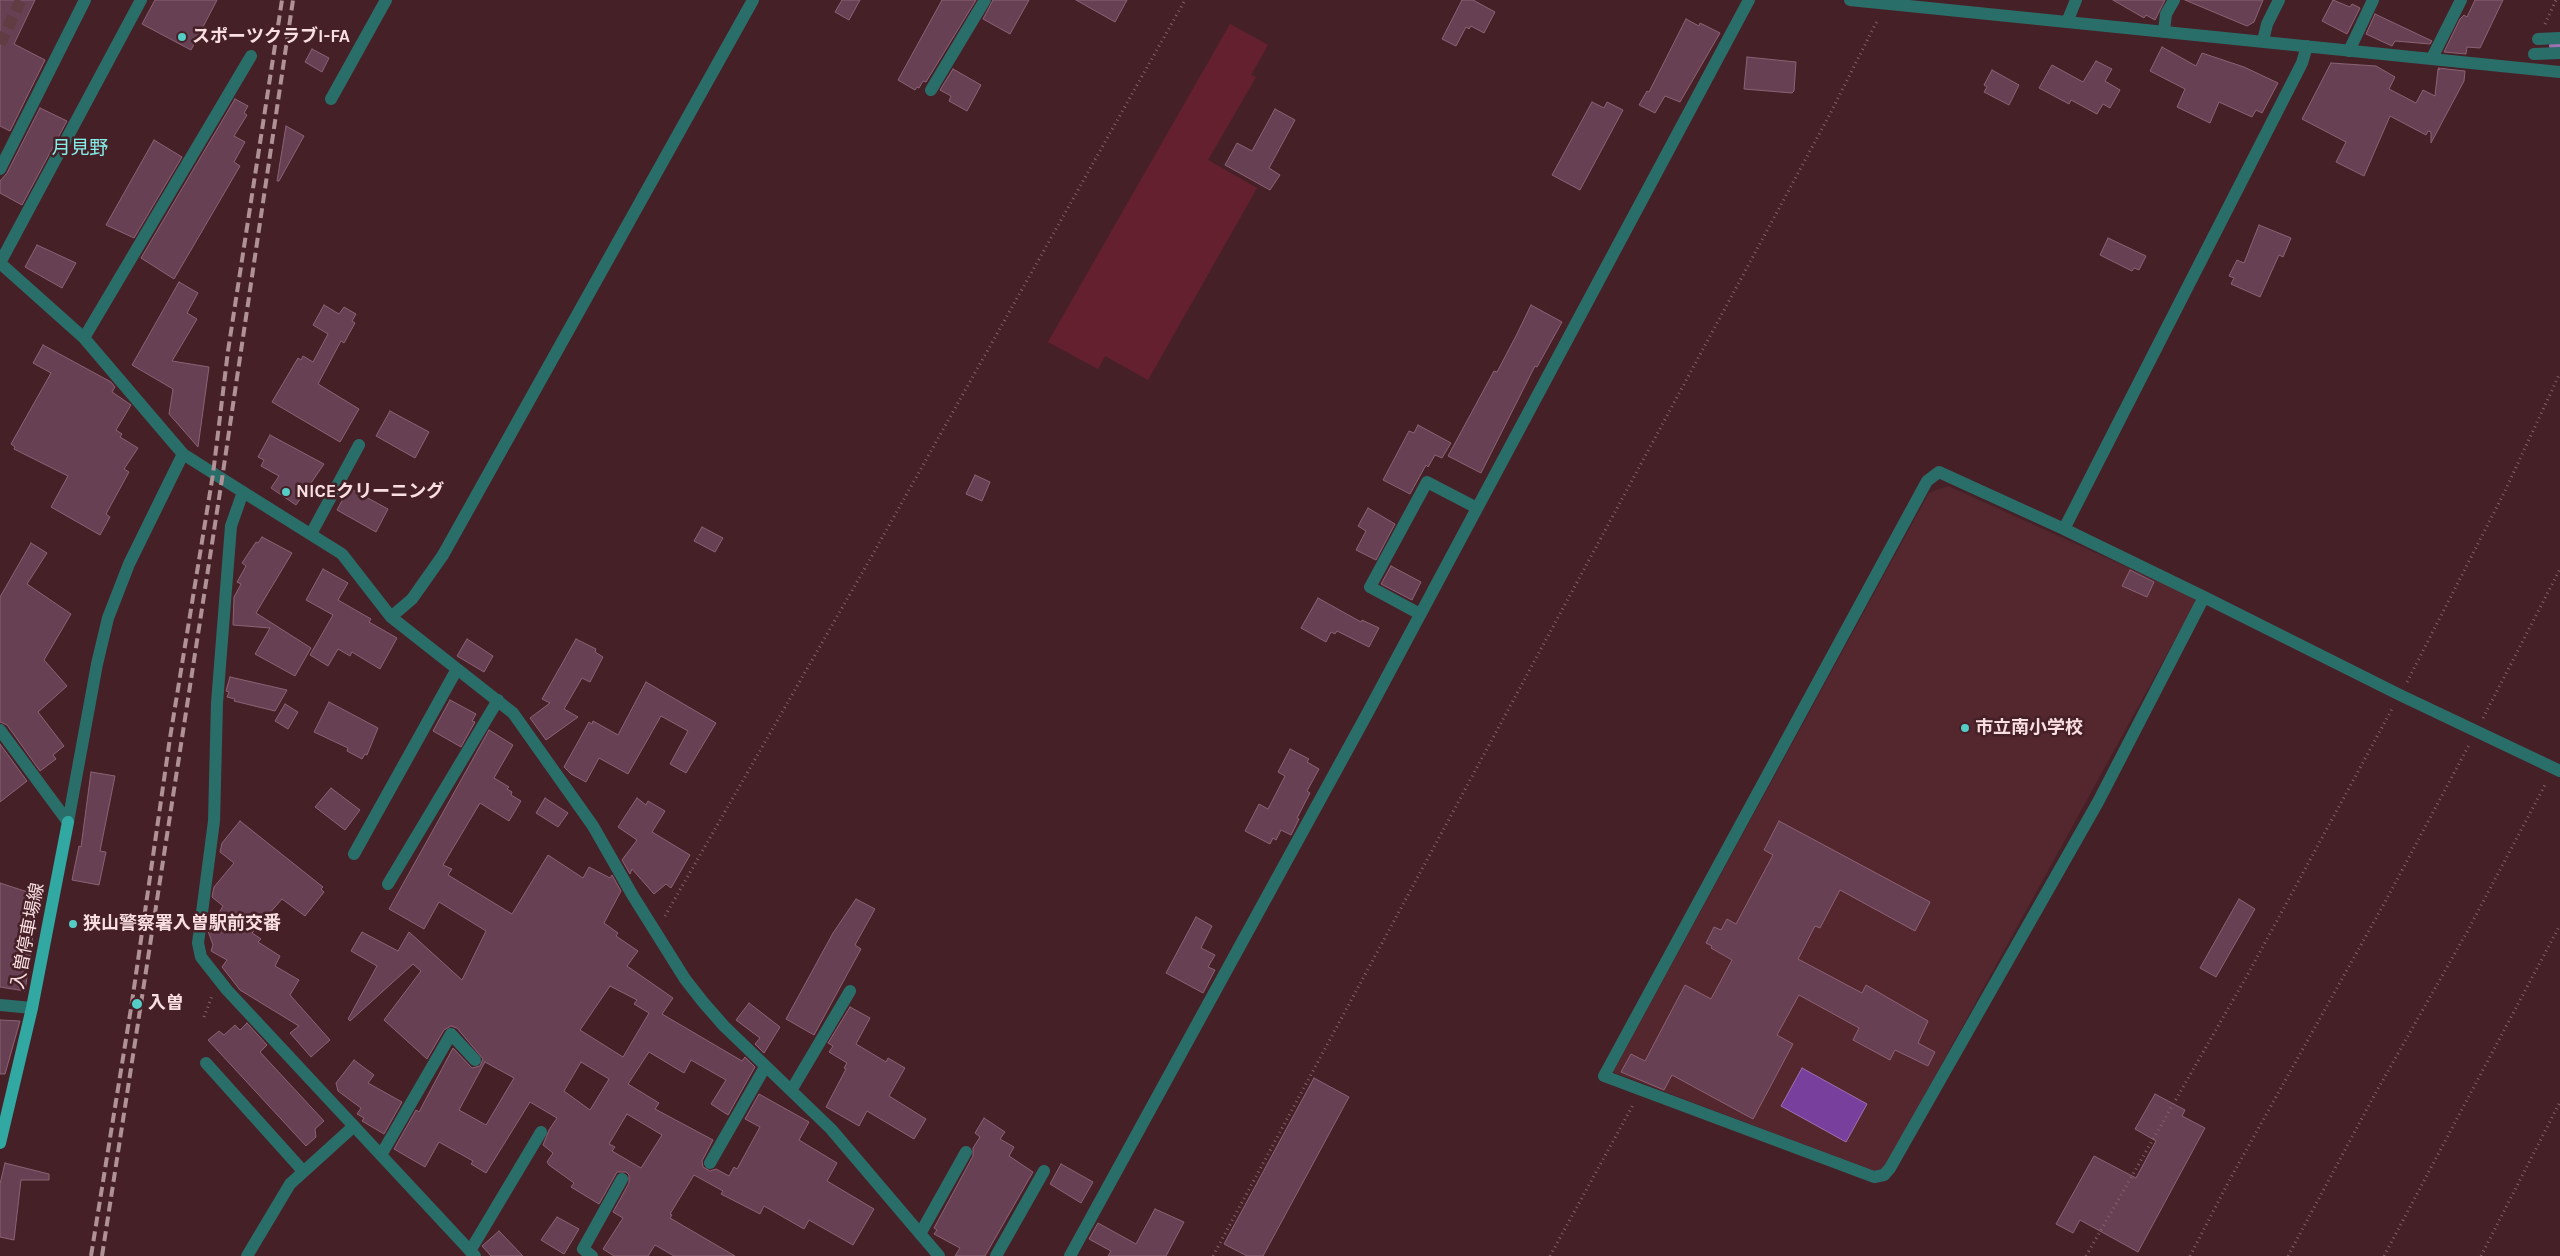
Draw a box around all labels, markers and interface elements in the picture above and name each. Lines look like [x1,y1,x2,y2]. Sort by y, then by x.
place label: スポーツクラブI-FA [192,26,350,48]
marker: スポーツクラブI-FA [176,31,188,43]
district label: 月見野 [52,138,108,160]
place label: NICEクリーニング [296,481,444,503]
marker: NICEクリーニング [280,486,292,498]
place label: 市立南小学校 [1975,717,2083,739]
marker: 市立南小学校 [1959,722,1971,734]
street label: 入曽停車場線 [7,881,49,991]
place label: 狭山警察署入曽駅前交番 [83,913,281,935]
marker: 狭山警察署入曽駅前交番 [67,918,79,930]
place label: 入曽 [148,993,184,1015]
marker: 入曽 [130,997,144,1011]

